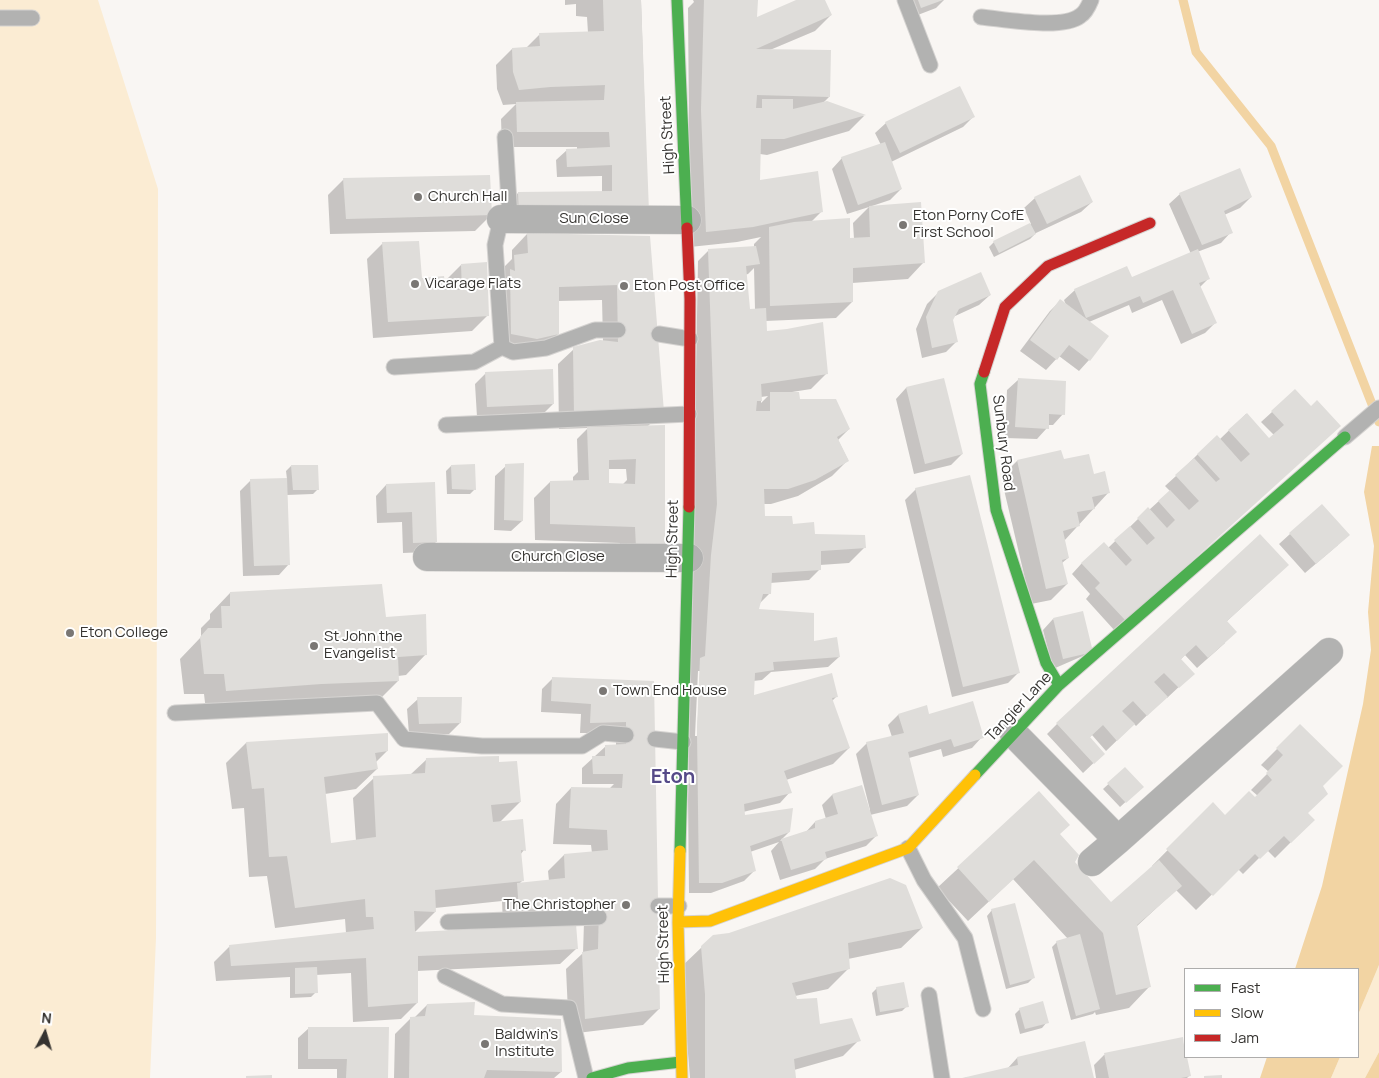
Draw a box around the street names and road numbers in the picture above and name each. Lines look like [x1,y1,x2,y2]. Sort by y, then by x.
street label: High Street [657,95,679,175]
street label: Sun Close [559,210,629,228]
street label: Sunbury Road [988,394,1018,492]
street label: High Street [663,500,683,578]
street label: Church Close [511,548,605,566]
street label: Tangier Lane [982,669,1056,745]
street label: High Street [654,905,674,983]

